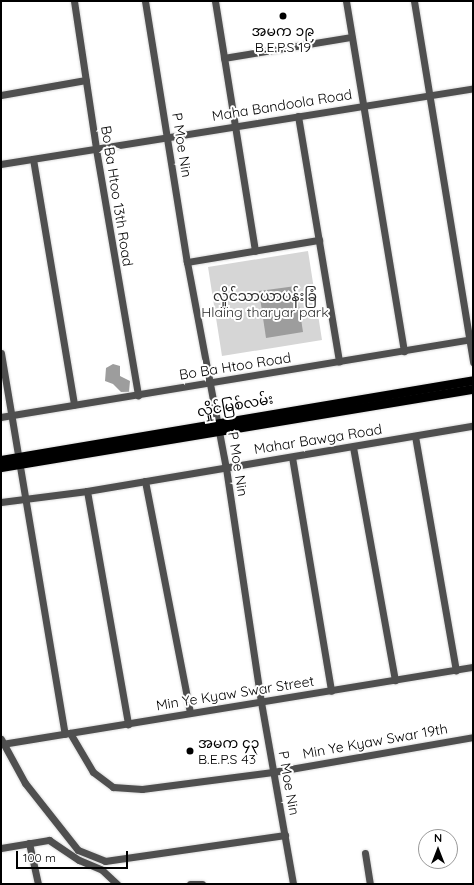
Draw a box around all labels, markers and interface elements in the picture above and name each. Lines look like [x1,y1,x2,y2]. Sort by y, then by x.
marker: အမက ၁၉ B.E.P.S 19 [278,11,288,21]
place label: အမက ၁၉ B.E.P.S 19 [252,23,314,56]
street label: Maha Bandoola Road [211,86,353,124]
street label: P Moe Nin [169,111,195,179]
street label: Bo Ba Htoo 13th Road [98,125,136,267]
park label: လှိုင်သာယာပန်းခြံ Hlaing tharyar park [201,288,329,320]
street label: Bo Ba Htoo Road [178,349,292,383]
street label: လှိုင်မြစ်လမ်း [196,390,274,420]
street label: Mahar Bawga Road [253,421,383,457]
street label: P Moe Nin [225,430,251,498]
street label: Min Ye Kyaw Swar Street [155,672,315,714]
street label: Min Ye Kyaw Swar 19th [301,720,449,762]
place label: အမက ၄၃ B.E.P.S 43 [198,735,259,768]
marker: အမက ၄၃ B.E.P.S 43 [185,746,195,756]
street label: P Moe Nin [275,749,303,817]
north arrow [418,829,458,869]
text: N [434,831,442,845]
scale bar [18,843,130,869]
text: 100 m [23,850,56,865]

